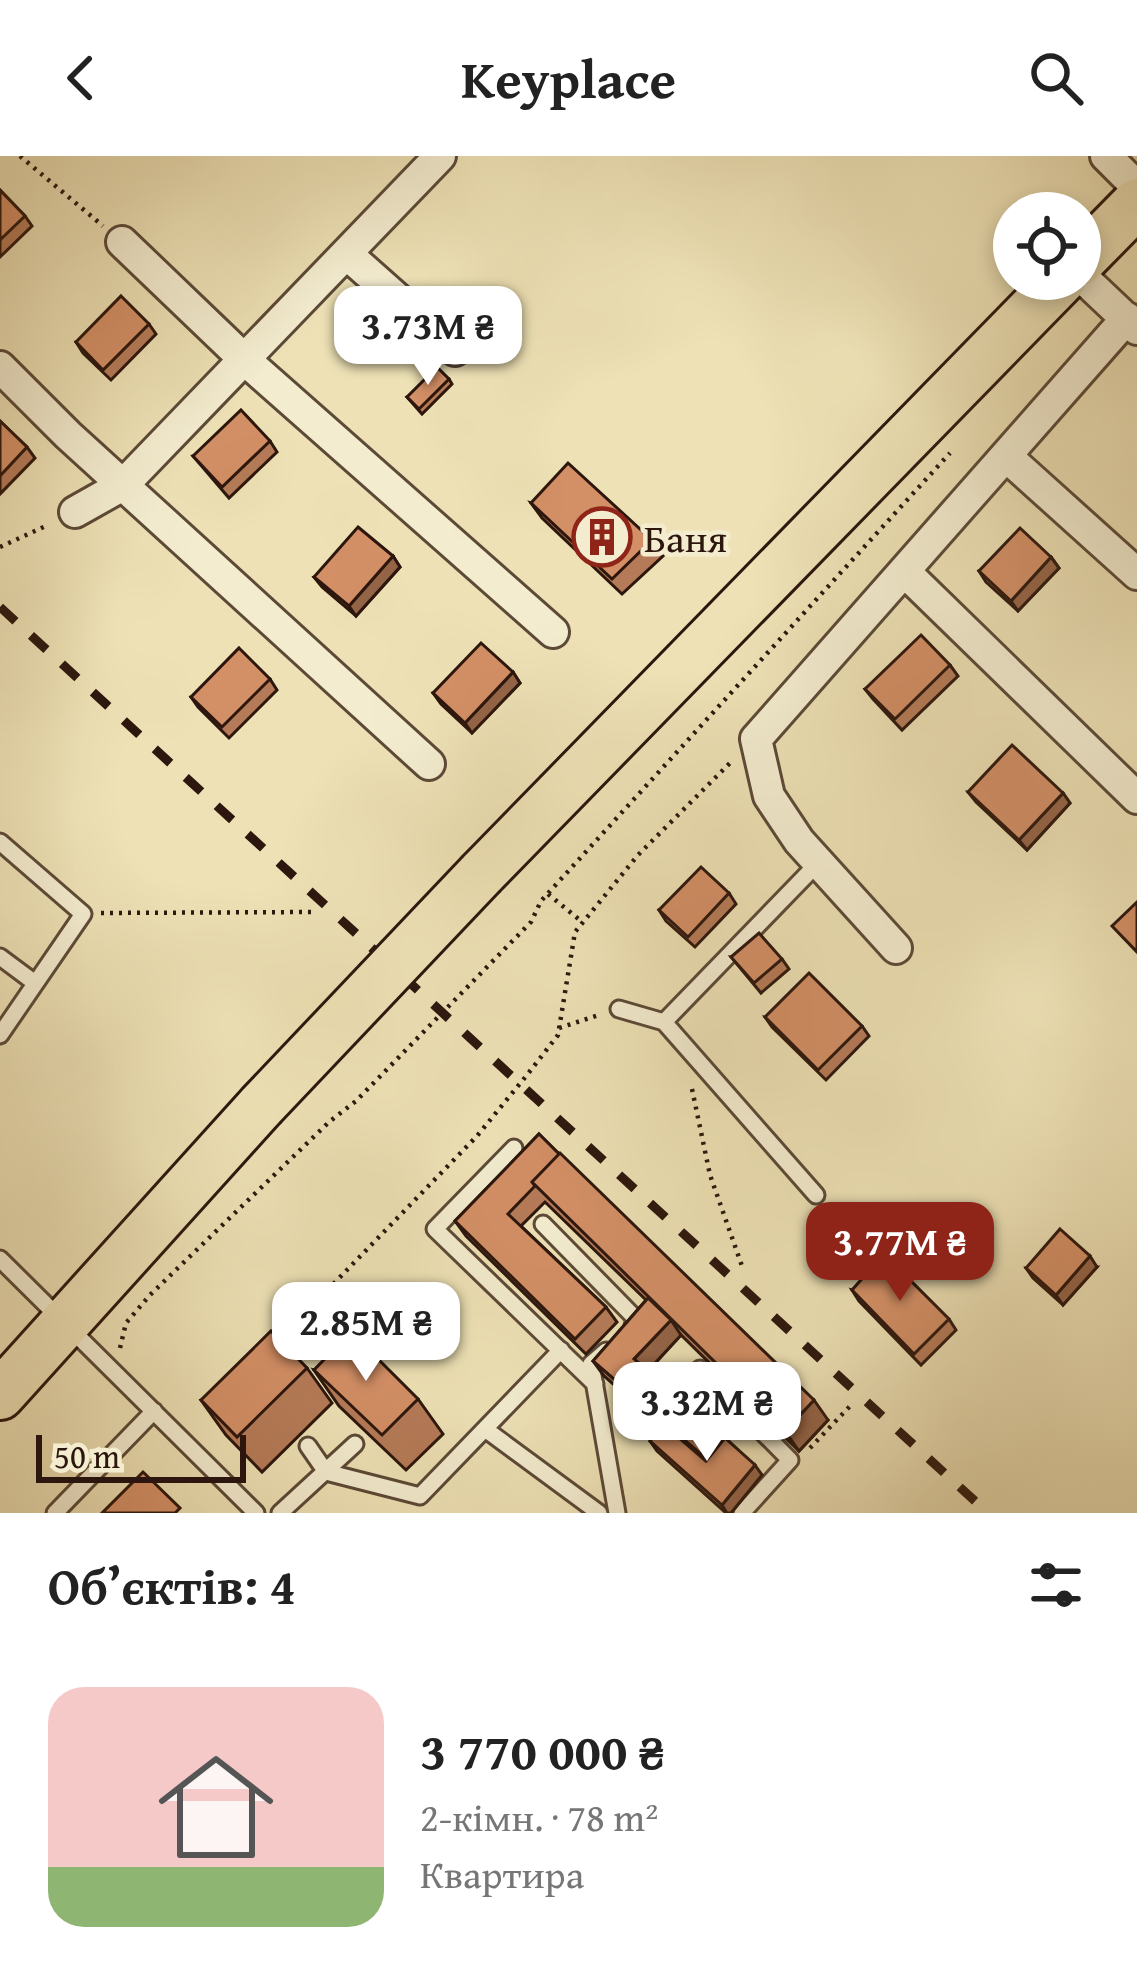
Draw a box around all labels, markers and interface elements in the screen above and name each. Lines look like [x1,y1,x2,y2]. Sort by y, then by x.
text: Keyplace [461,39,676,118]
icon: back [48,45,114,111]
icon: search [1023,45,1089,111]
map controls [993,192,1101,300]
button: locate [993,192,1101,300]
pin: 3.73M ₴ [317,286,539,388]
text: 3.73M ₴ [361,296,495,353]
building icon: Баня [571,506,633,568]
place label: Баня [644,509,727,566]
pin: 3.77M ₴ [789,1202,1011,1304]
text: 3.77M ₴ [833,1212,967,1269]
pin: 2.85M ₴ [255,1282,477,1384]
text: 2.85M ₴ [299,1292,433,1349]
pin: 3.32M ₴ [596,1362,818,1464]
text: 3.32M ₴ [640,1372,774,1429]
scale bar [36,1429,246,1482]
text: 50 m [54,1432,120,1480]
text: Об’єктів: 4 [48,1548,296,1623]
icon: filters [1023,1552,1089,1618]
text: 3 770 000 ₴ [420,1713,665,1788]
icon: home [144,1735,288,1879]
text: 2-кімн. · 78 m² [420,1788,658,1845]
text: Квартира [420,1845,584,1902]

